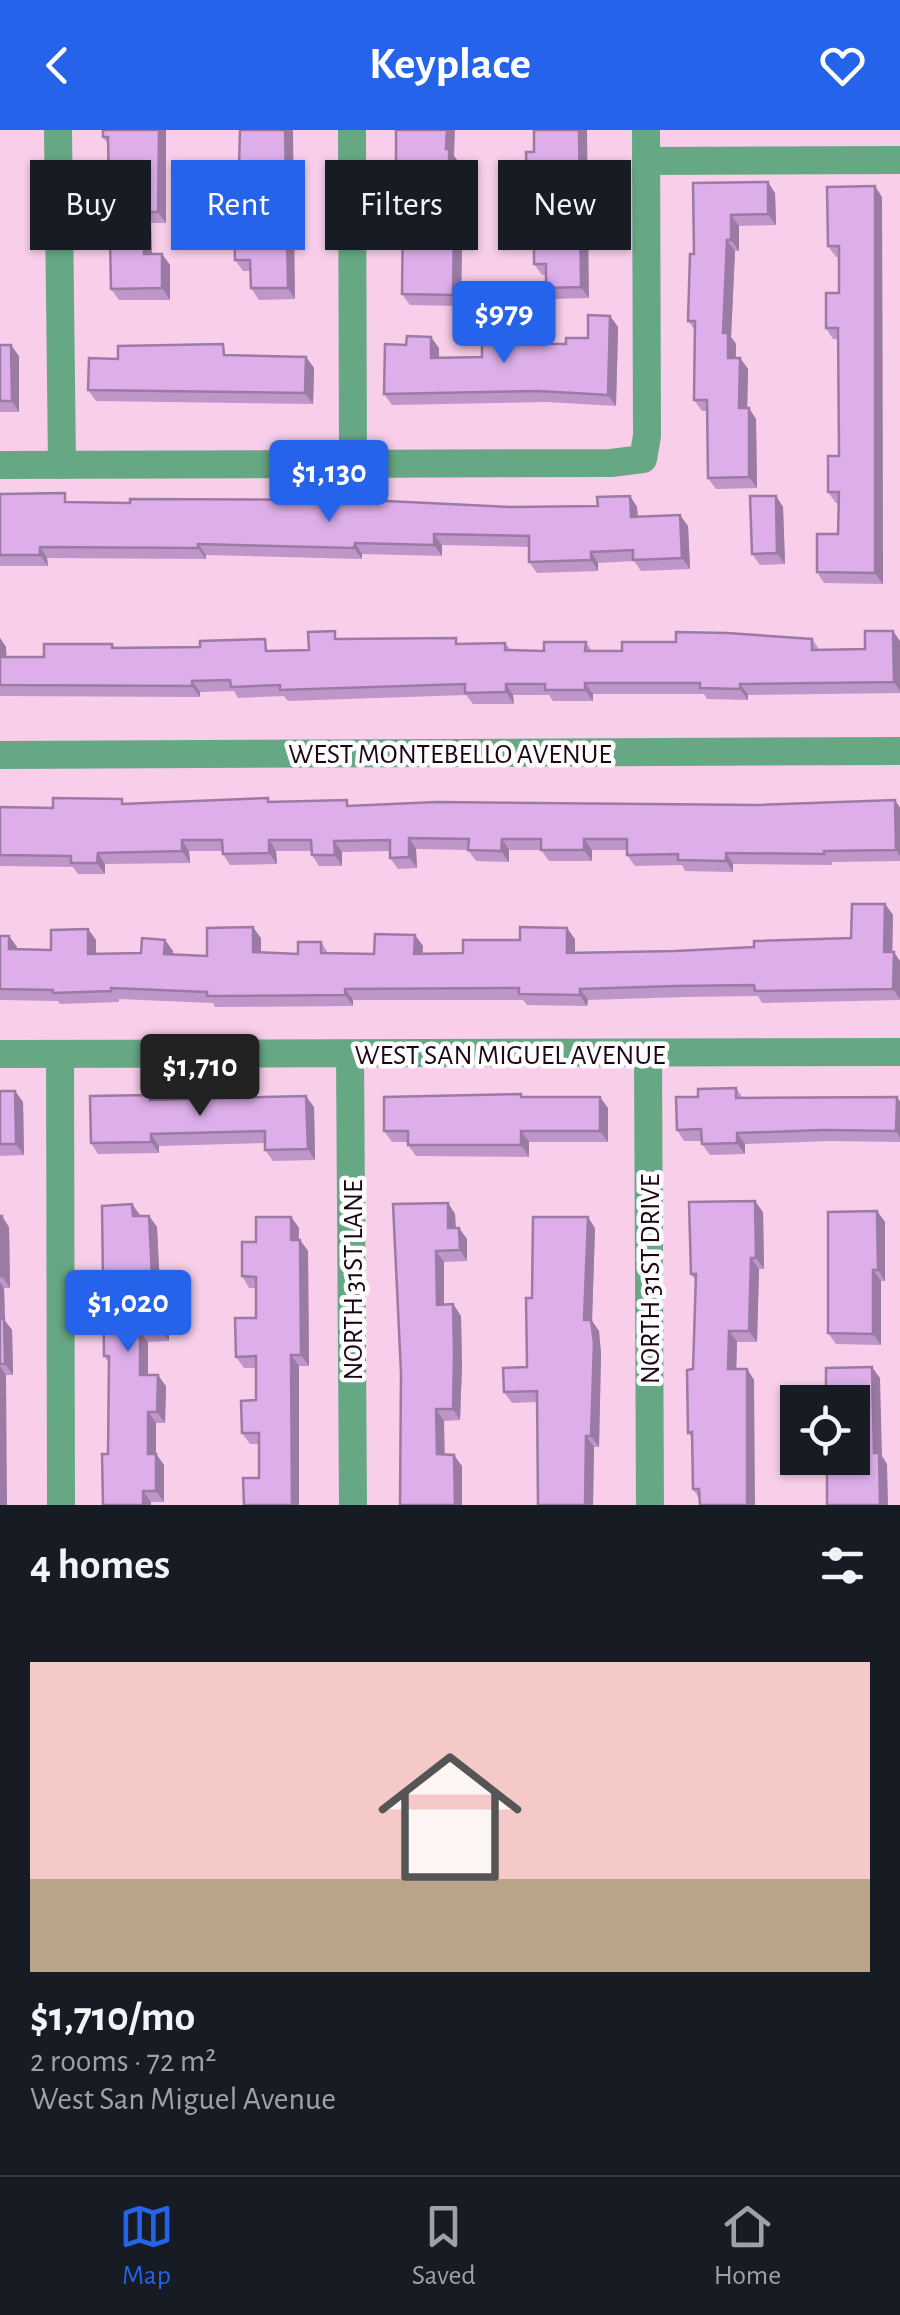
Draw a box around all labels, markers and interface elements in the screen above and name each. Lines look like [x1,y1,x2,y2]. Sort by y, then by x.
icon: back [30,38,85,93]
icon: heart [815,38,870,93]
text: Keyplace [369,42,531,87]
chip: Buy [30,160,151,250]
chip: Rent [171,160,305,250]
chip: Filters [325,160,478,250]
chip: New [498,160,631,250]
pin: $979 [445,281,563,366]
text: $979 [474,297,534,329]
pin: $1,130 [248,440,410,525]
text: $1,130 [291,456,367,488]
street label: WEST MONTEBELLO AVENUE [288,741,612,769]
pin: $1,710 [119,1034,281,1119]
street label: WEST SAN MIGUEL AVENUE [355,1042,665,1070]
text: $1,710 [162,1050,238,1082]
street label: NORTH 31ST DRIVE [637,1174,665,1384]
street label: NORTH 31ST LANE [340,1179,368,1381]
pin: $1,020 [47,1270,209,1355]
text: $1,020 [87,1286,169,1318]
map controls [780,1385,870,1475]
button: locate [780,1385,870,1475]
icon: filters [815,1538,870,1593]
text: 4 homes [30,1544,170,1586]
icon: home [360,1727,540,1907]
text: $1,710/mo [30,1996,195,2038]
text: 2 rooms · 72 m² [30,2045,217,2077]
text: West San Miguel Avenue [30,2083,336,2115]
tab: Map [119,2199,174,2293]
tab: Saved [412,2199,476,2293]
tab: Home [714,2199,781,2293]

